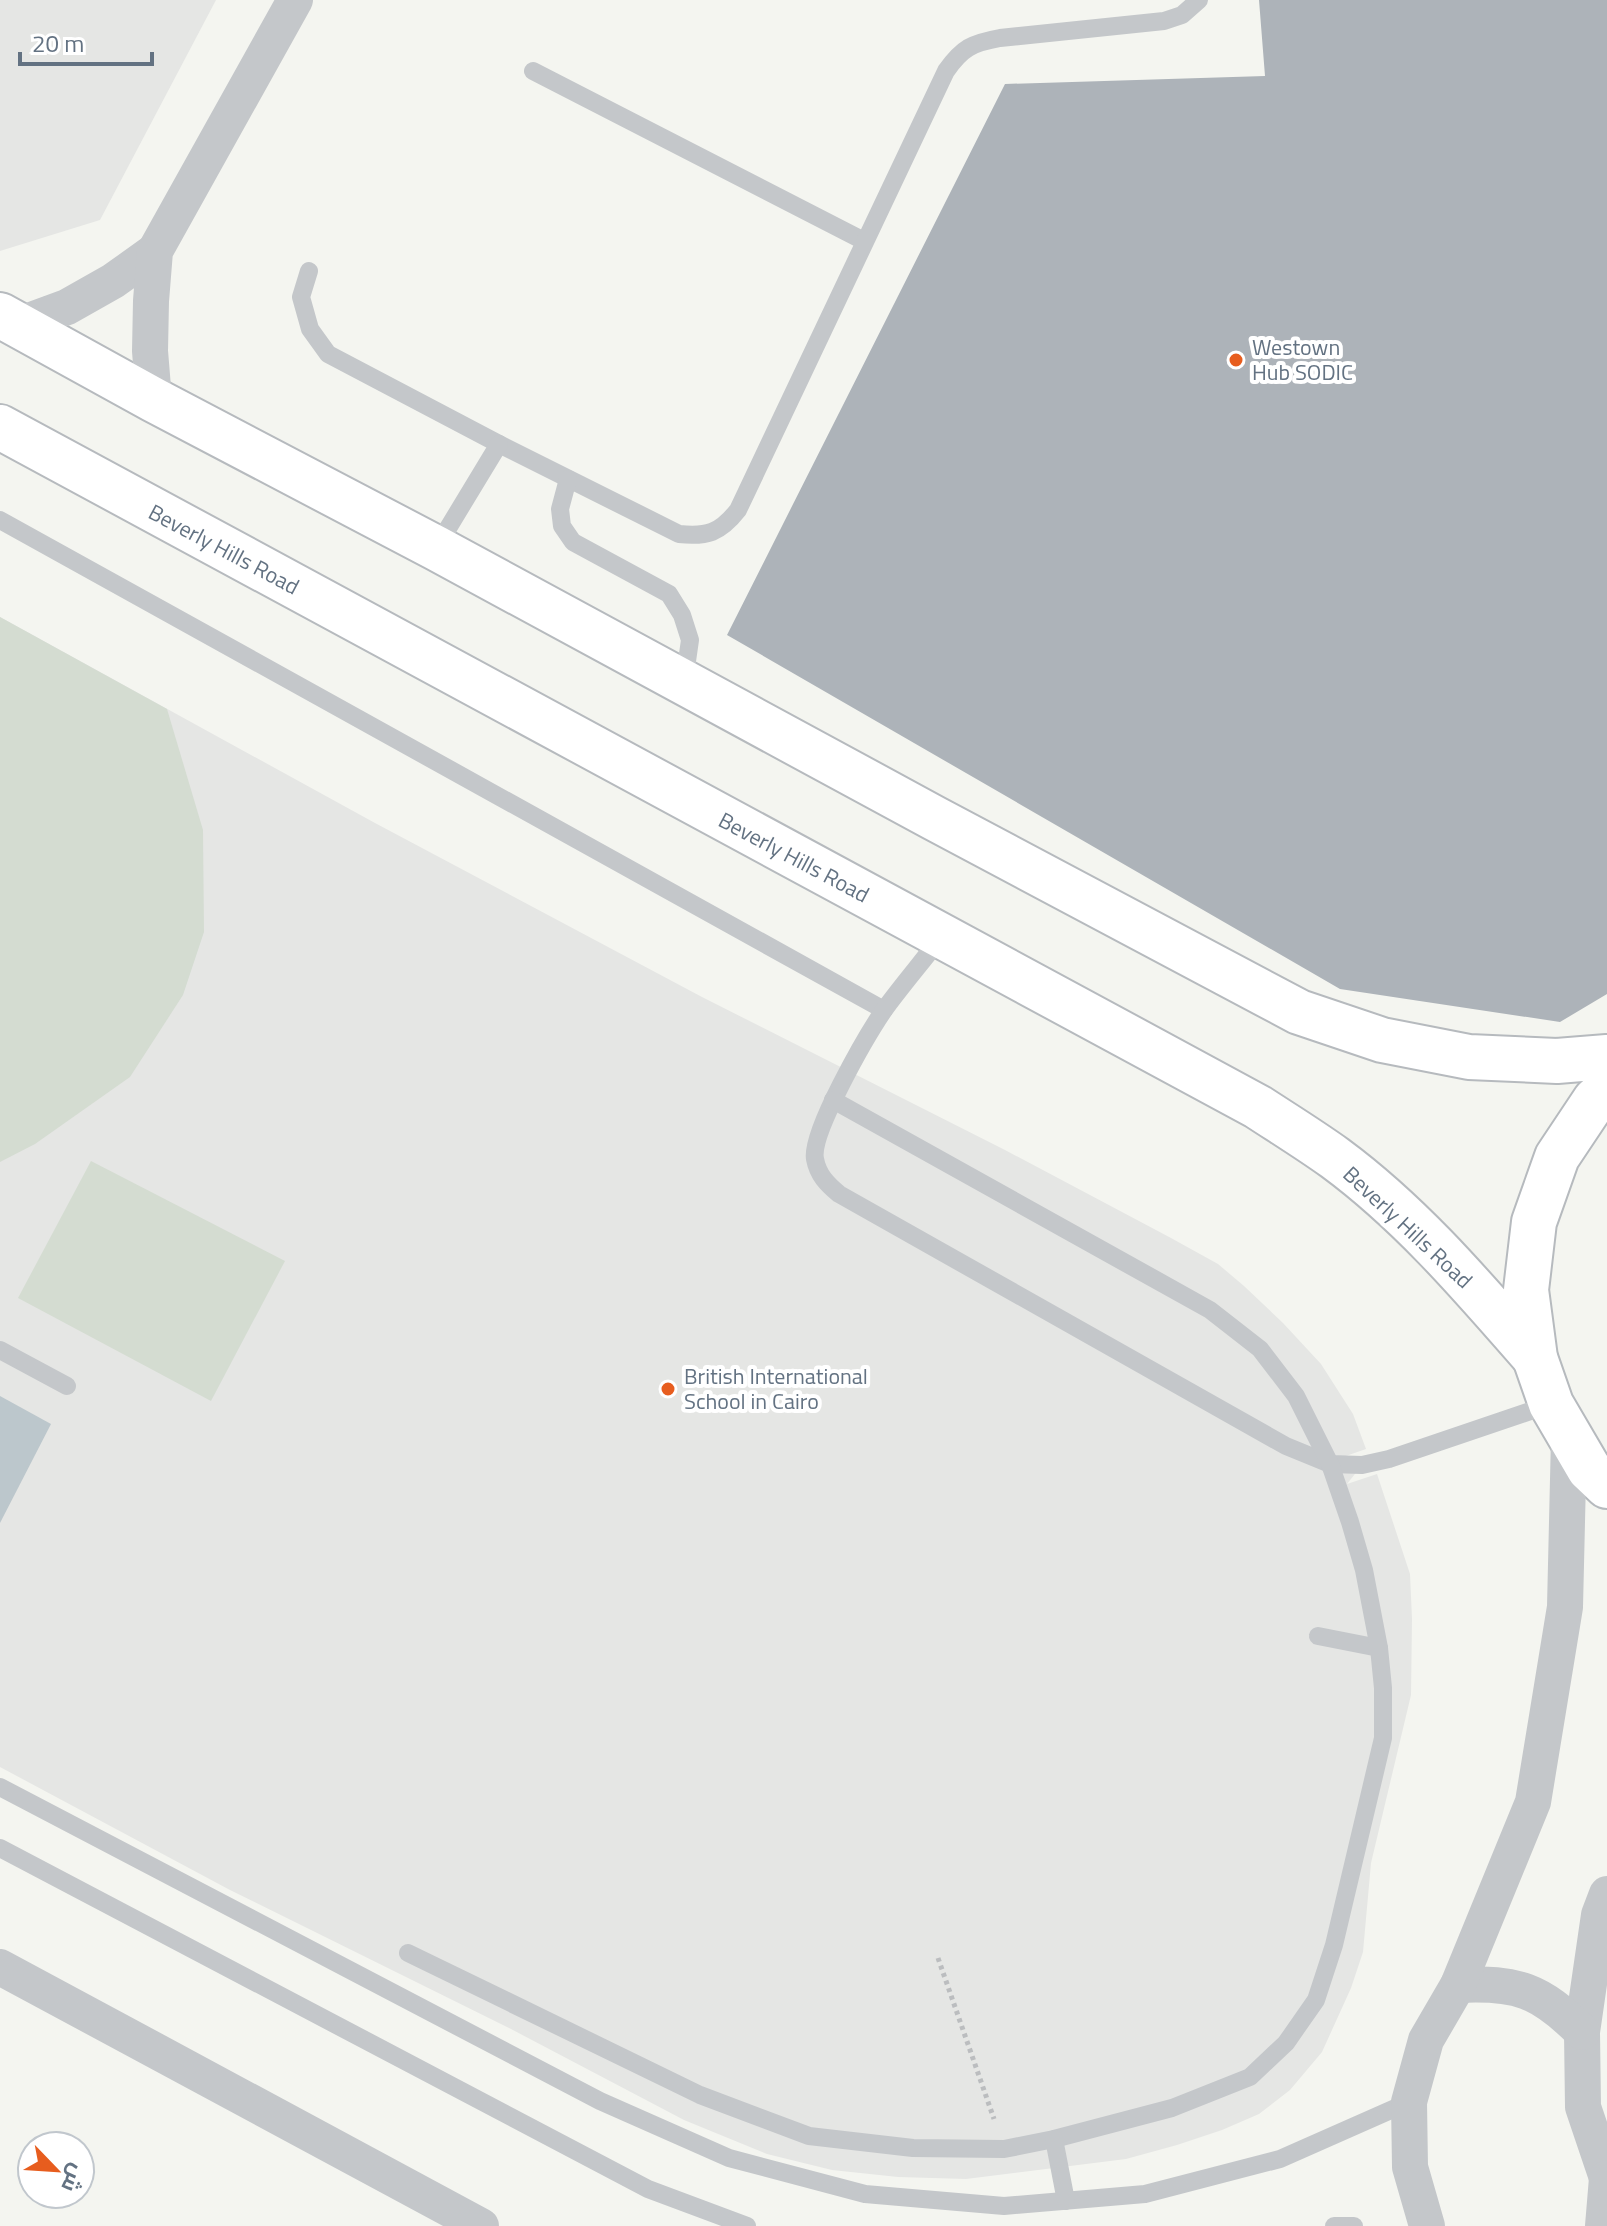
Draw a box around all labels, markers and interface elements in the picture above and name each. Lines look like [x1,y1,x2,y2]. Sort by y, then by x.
scale bar [20,16,152,66]
text: 20 m [32,25,84,61]
place label: Westown Hub SODIC [1252,330,1353,389]
marker: Westown Hub SODIC [1227,351,1245,369]
street label: Beverly Hills Road [142,495,306,603]
street label: Beverly Hills Road [712,803,876,911]
street label: Beverly Hills Road [1335,1158,1481,1296]
place label: British International School in Cairo [684,1359,868,1418]
marker: British International School in Cairo [659,1380,677,1398]
north arrow [16,2130,96,2210]
text: ش [53,2158,95,2198]

